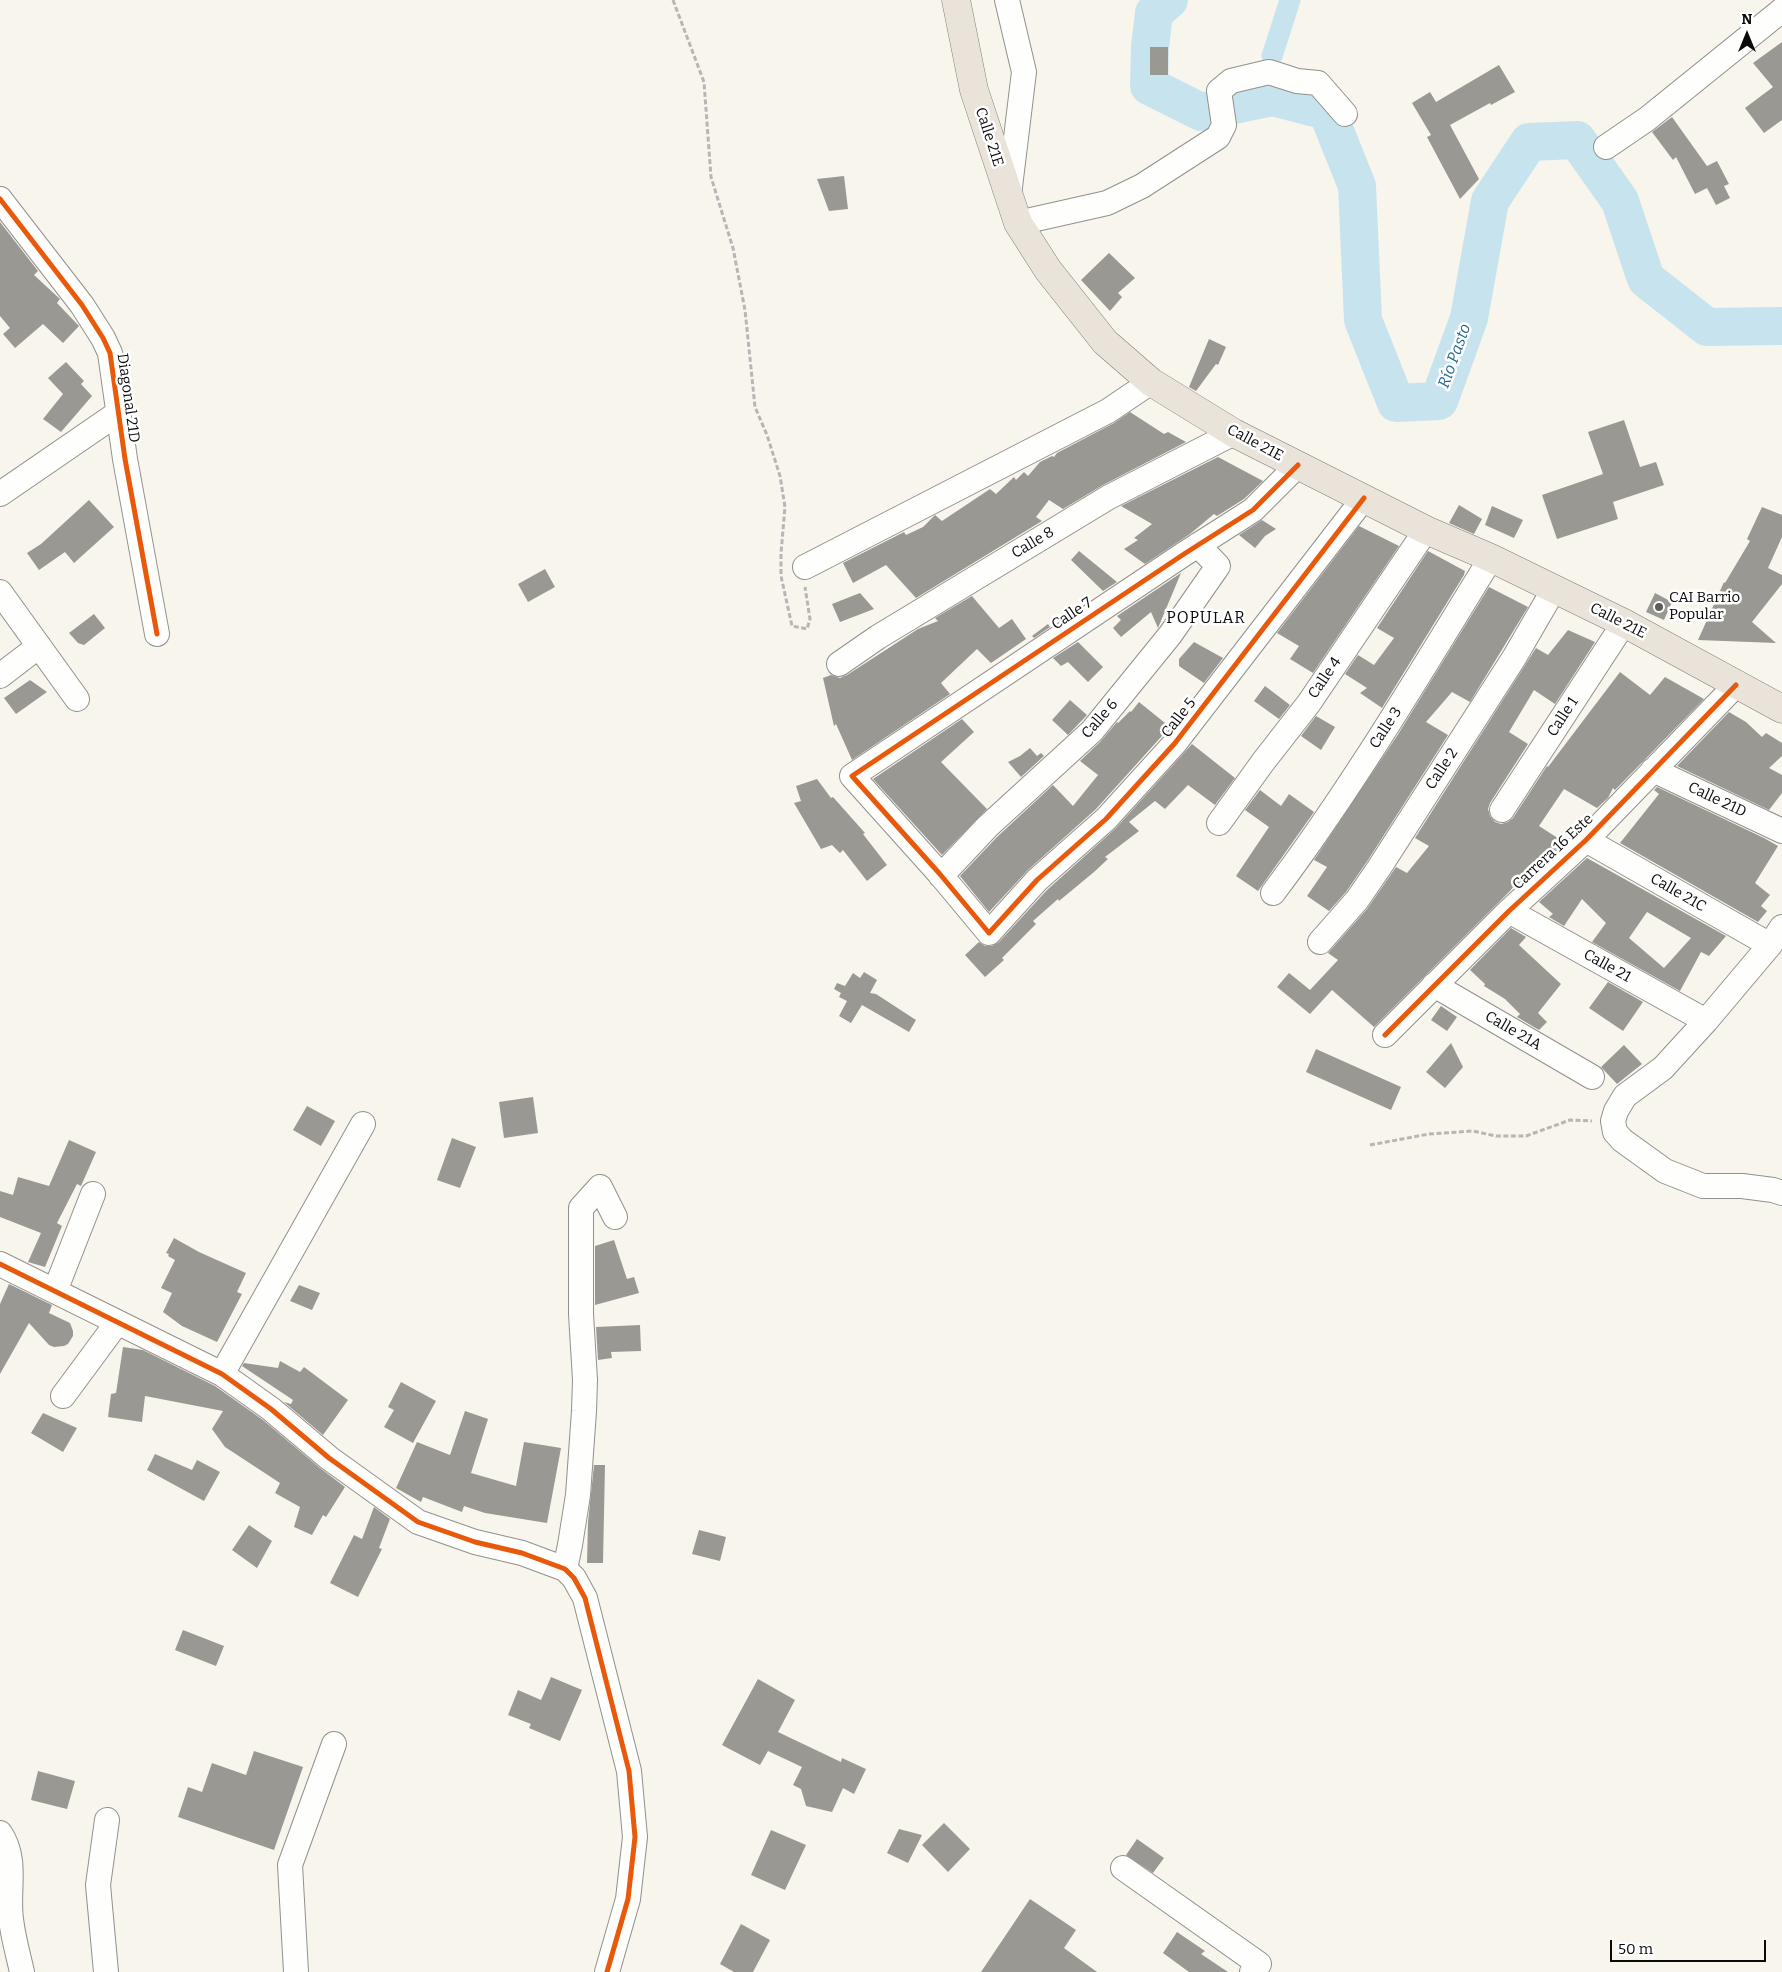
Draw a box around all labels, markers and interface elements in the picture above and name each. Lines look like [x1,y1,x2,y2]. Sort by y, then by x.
north arrow [1722,10,1772,60]
text: N [1742,11,1752,28]
street label: Calle 21E [971,105,1007,169]
water label: Río Pasto [1435,321,1475,391]
street label: Diagonal 21D [113,352,143,444]
street label: Calle 21E [1224,421,1286,465]
street label: Calle 8 [1008,523,1058,563]
place label: CAI Barrio Popular [1669,589,1740,624]
street label: Calle 7 [1048,594,1096,634]
street label: Calle 21E [1587,599,1649,643]
marker: CAI Barrio Popular [1653,601,1665,613]
district label: POPULAR [1165,609,1247,629]
street label: Calle 4 [1305,654,1345,702]
street label: Calle 1 [1544,694,1582,740]
street label: Calle 5 [1158,695,1200,741]
street label: Calle 6 [1078,696,1122,742]
street label: Calle 3 [1366,704,1406,752]
street label: Calle 2 [1422,745,1462,793]
street label: Calle 21D [1685,779,1749,821]
street label: Carrera 16 Este [1509,810,1597,894]
street label: Calle 21C [1647,870,1709,916]
street label: Calle 21 [1580,946,1634,986]
street label: Calle 21A [1482,1008,1544,1054]
scale bar [1612,1930,1768,1962]
text: 50 m [1618,1940,1653,1958]

